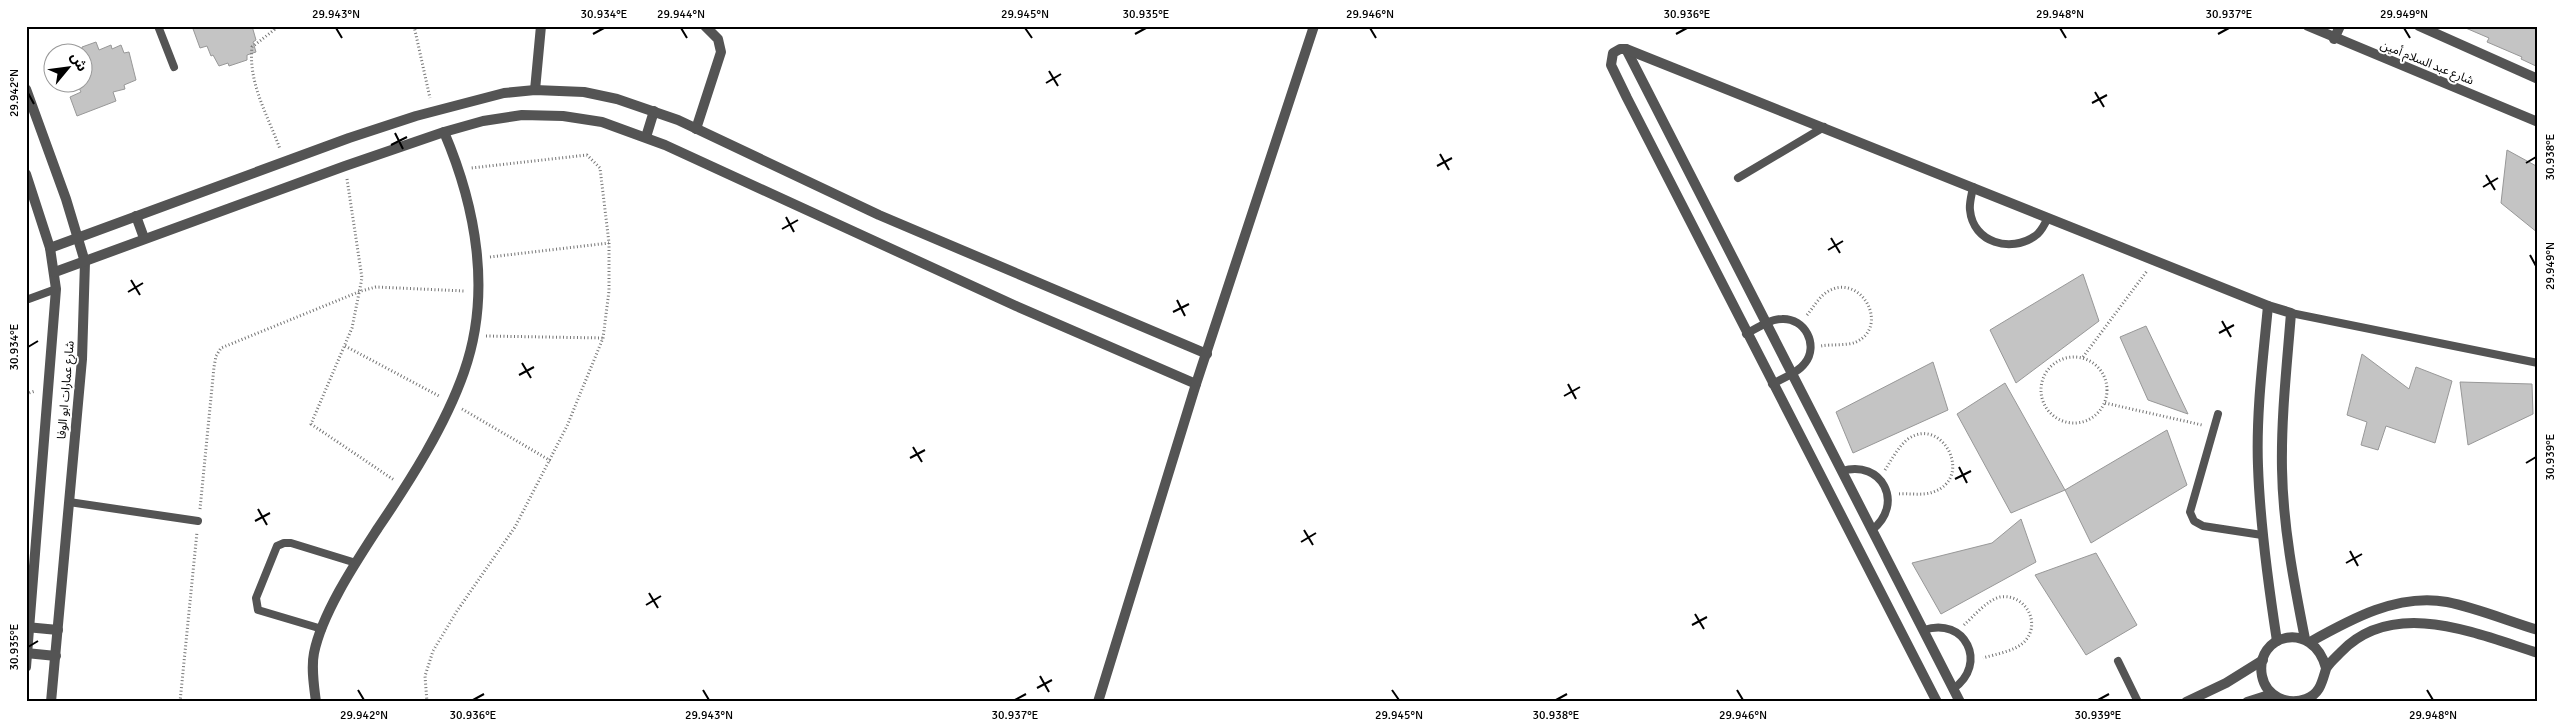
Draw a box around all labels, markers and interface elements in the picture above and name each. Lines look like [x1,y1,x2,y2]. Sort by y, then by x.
text: 29.943°N [312,7,360,22]
text: 30.934°E [581,7,628,22]
text: 29.944°N [657,7,705,22]
text: 29.945°N [1001,7,1049,22]
text: 30.935°E [1123,7,1170,22]
text: 29.946°N [1346,7,1394,22]
text: 30.936°E [1664,7,1711,22]
text: 29.948°N [2036,7,2084,22]
text: 30.937°E [2206,7,2253,22]
text: 29.949°N [2380,7,2428,22]
street label: شارع عبد السلام أمين [2378,37,2476,89]
north arrow [42,42,92,92]
text: ش [67,49,91,74]
text: 29.942°N [7,69,22,117]
text: 30.938°E [2543,133,2558,180]
text: 29.949°N [2543,242,2558,290]
text: 30.934°E [7,323,22,370]
street label: شارع عمارات ابو الوفا [54,340,79,440]
text: 30.939°E [2543,433,2558,480]
text: 30.935°E [7,623,22,670]
text: 29.942°N [340,708,388,723]
text: 30.936°E [450,708,497,723]
text: 29.943°N [685,708,733,723]
text: 30.937°E [992,708,1039,723]
text: 29.945°N [1375,708,1423,723]
text: 30.938°E [1533,708,1580,723]
text: 29.946°N [1719,708,1767,723]
text: 30.939°E [2075,708,2122,723]
text: 29.948°N [2409,708,2457,723]

